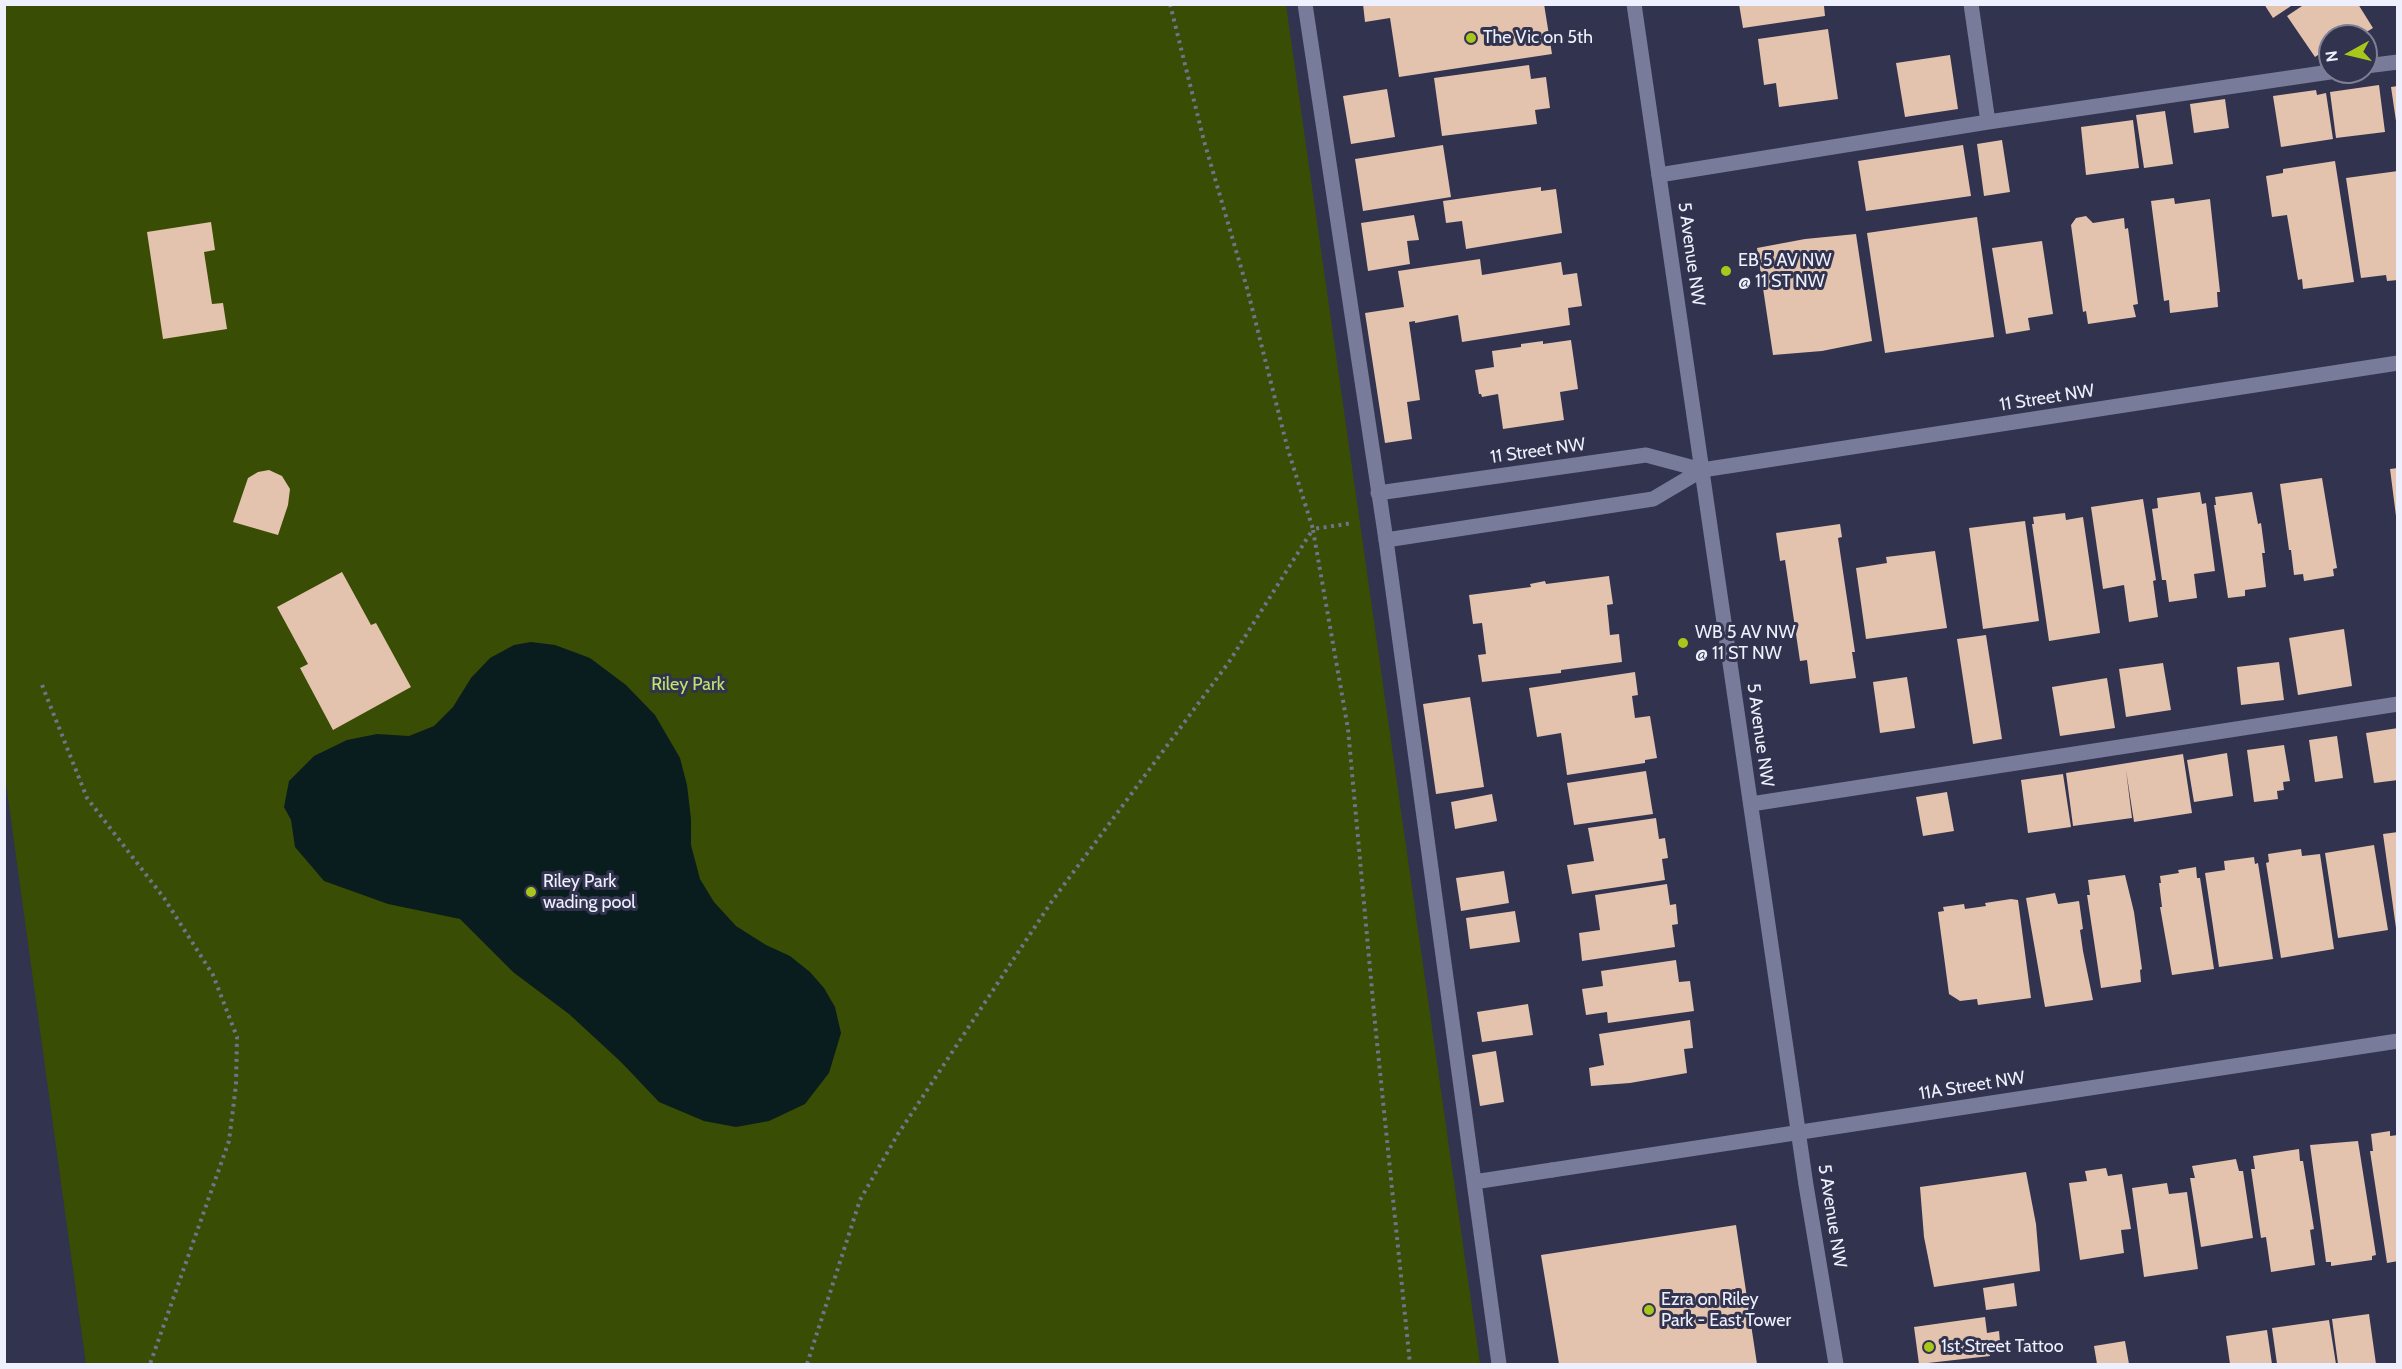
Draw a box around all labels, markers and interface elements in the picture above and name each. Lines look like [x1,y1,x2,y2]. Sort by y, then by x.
north arrow [2318,24,2378,84]
place label: The Vic on 5th [1483,27,1593,49]
marker: The Vic on 5th [1464,31,1478,45]
text: N [2321,49,2342,63]
street label: 5 Avenue NW [1673,201,1709,307]
place label: EB 5 AV NW @ 11 ST NW [1738,250,1831,292]
marker: EB 5 AV NW @ 11 ST NW [1719,264,1733,278]
street label: 11 Street NW [1998,380,2096,416]
street label: 11 Street NW [1489,434,1587,468]
place label: WB 5 AV NW @ 11 ST NW [1695,622,1796,664]
marker: WB 5 AV NW @ 11 ST NW [1676,636,1690,650]
park label: Riley Park [651,674,725,696]
street label: 5 Avenue NW [1742,682,1778,788]
place label: Riley Park wading pool [543,871,636,914]
marker: Riley Park wading pool [524,885,538,899]
street label: 11A Street NW [1918,1067,2026,1105]
street label: 5 Avenue NW [1813,1163,1851,1269]
place label: Ezra on Riley Park - East Tower [1661,1289,1791,1332]
marker: Ezra on Riley Park - East Tower [1642,1303,1656,1317]
place label: 1st Street Tattoo [1941,1336,2064,1358]
marker: 1st Street Tattoo [1922,1340,1936,1354]

